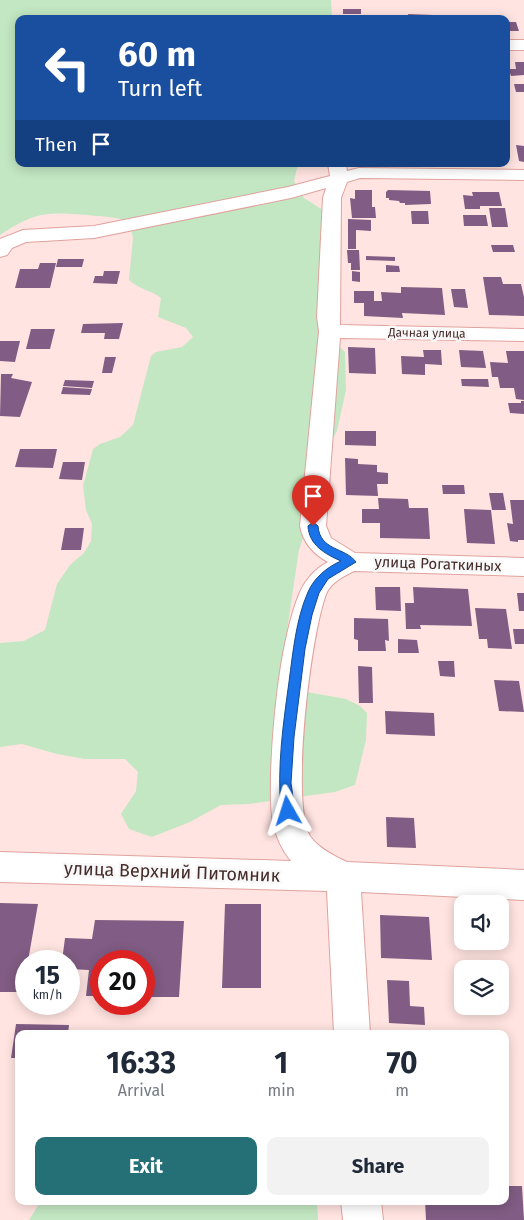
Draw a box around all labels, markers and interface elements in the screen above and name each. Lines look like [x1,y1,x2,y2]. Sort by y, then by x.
text: 60 m [118,33,196,75]
icon: left [35,35,100,100]
text: Turn left [118,75,202,102]
icon: arrive [87,130,115,158]
text: Then [35,133,77,156]
street label: Дачная улица [387,325,466,341]
pin [292,475,334,526]
icon: arrive [299,482,327,510]
street label: улица Рогаткиных [374,553,503,575]
position arrow [261,784,313,836]
street label: улица Верхний Питомник [64,857,281,887]
map controls [454,895,509,1015]
button: sound [454,895,509,950]
speed limit sign: 20 [90,950,155,1015]
button: layers [454,960,509,1015]
text: 15 [35,961,60,991]
text: km/h [33,988,62,1002]
text: 16:33 [106,1045,176,1081]
text: 1 [274,1045,288,1081]
text: 70 [386,1045,418,1081]
text: Arrival [118,1081,165,1100]
text: min [267,1081,295,1100]
text: m [395,1081,409,1100]
button: Exit [35,1137,257,1195]
button: Share [267,1137,489,1195]

